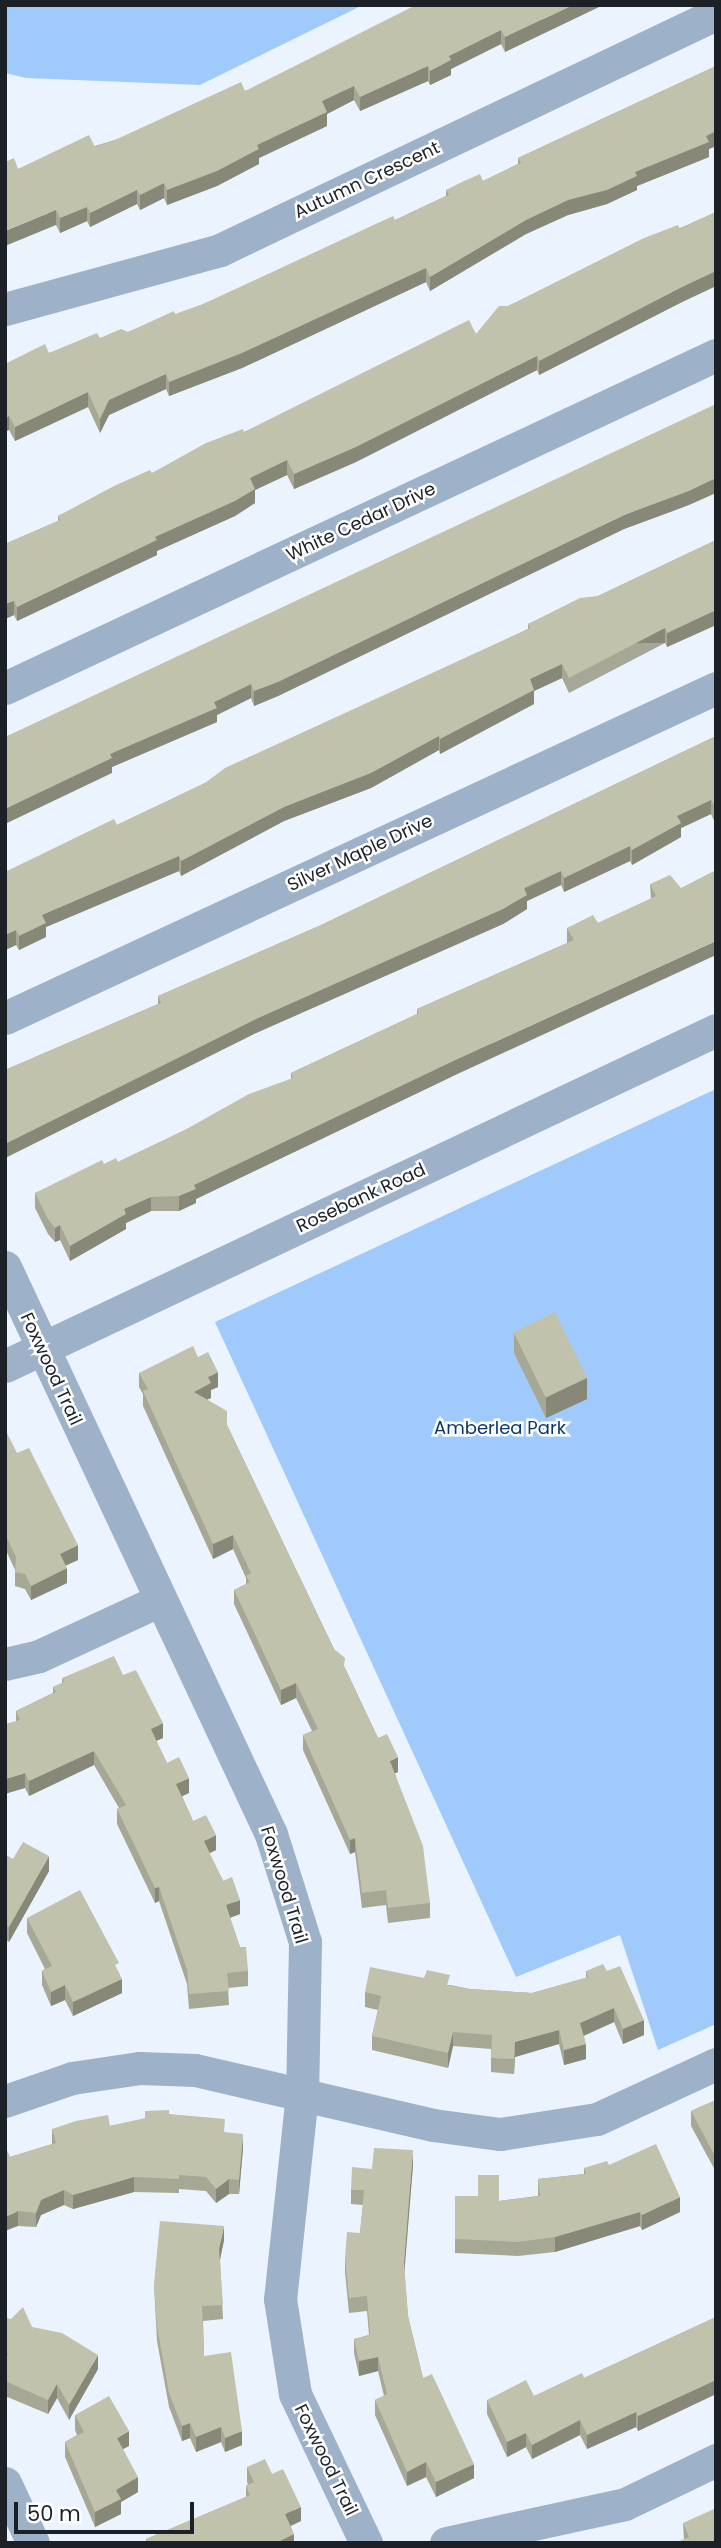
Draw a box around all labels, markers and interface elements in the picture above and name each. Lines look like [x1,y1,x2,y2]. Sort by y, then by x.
street label: Autumn Crescent [291,137,443,223]
street label: White Cedar Drive [283,478,439,566]
street label: Silver Maple Drive [284,810,436,896]
street label: Rosebank Road [293,1159,429,1237]
street label: Foxwood Trail [16,1309,86,1429]
park label: Amberlea Park [434,1417,566,1439]
street label: Foxwood Trail [256,1824,312,1946]
street label: Foxwood Trail [290,2401,362,2519]
scale bar [18,2488,198,2532]
text: 50 m [27,2499,81,2528]

